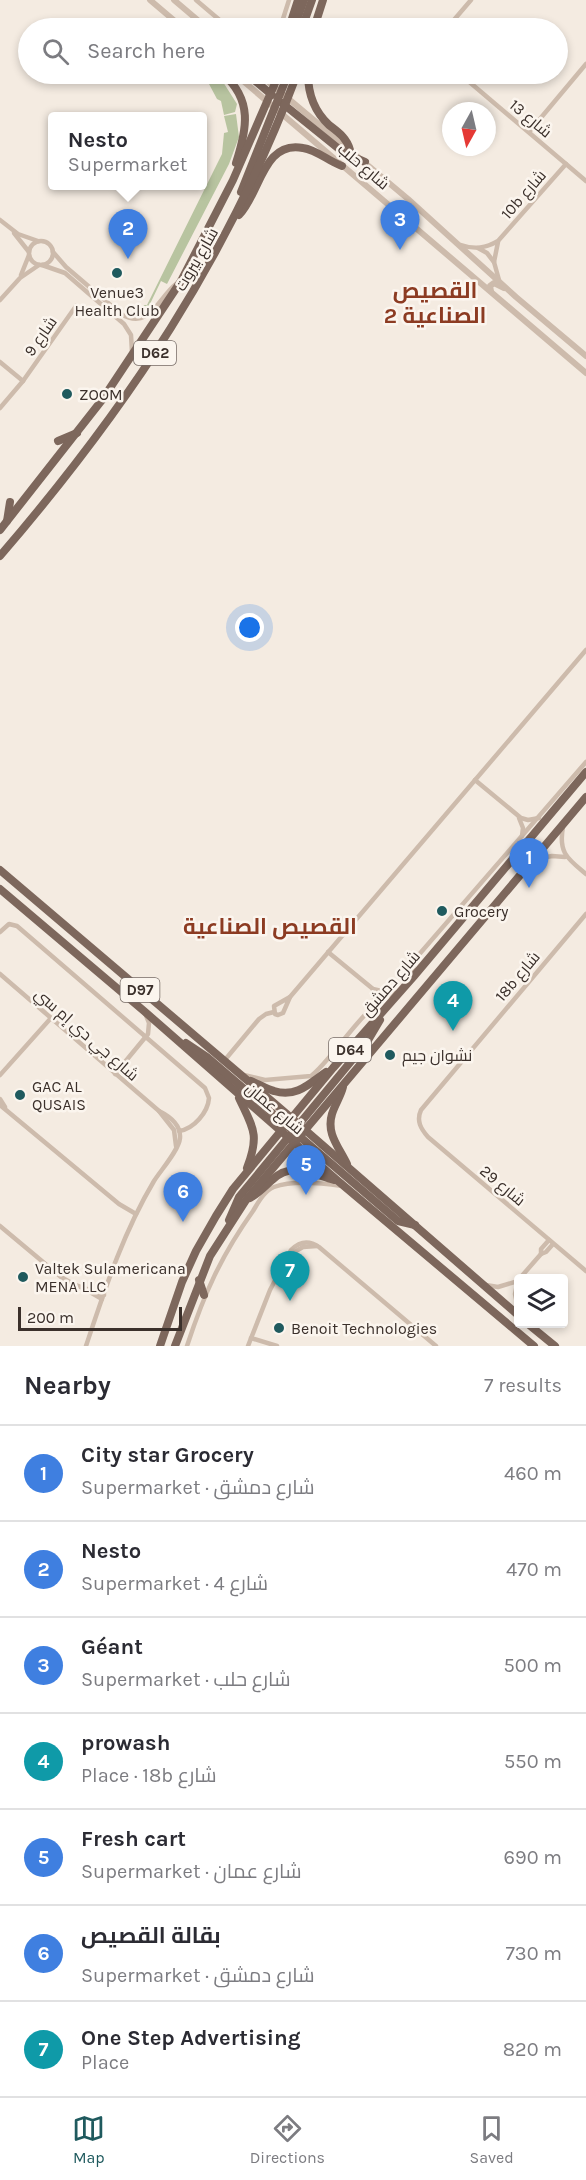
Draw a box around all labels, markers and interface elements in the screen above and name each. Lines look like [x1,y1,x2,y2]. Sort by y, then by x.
search box [18,18,568,84]
icon: search [39,35,72,68]
text: Search here [87,38,205,64]
street label: شارع 13 [504,95,556,143]
north arrow [442,102,496,156]
popup [48,112,207,190]
text: Nesto [68,127,128,153]
street label: شارع حلب [333,139,393,195]
text: Supermarket [68,153,187,176]
street label: 10b شارع [497,166,551,224]
pin: 3 [380,200,420,250]
pin: 2 [108,210,148,259]
street label: شارع بيروت [171,224,224,295]
marker: Venue3 Health Club [110,266,124,280]
district label: القصيص الصناعية 2 [384,278,486,329]
place label: Venue3 Health Club [74,283,160,320]
street label: شارع 9 [20,313,62,361]
road number: D62 [134,341,176,365]
place label: ZOOM [79,385,123,404]
marker: ZOOM [60,387,74,401]
your location [235,613,264,642]
pin: 1 [510,838,548,888]
place label: Grocery [454,902,509,921]
marker: Grocery [435,904,449,918]
district label: القصيص الصناعية [183,914,357,940]
street label: شارع دمشق [357,947,426,1021]
street label: 18b شارع [491,947,545,1006]
road number: D97 [120,978,160,1002]
pin: 4 [434,982,472,1031]
street label: شارع جي دي إم سي [28,984,143,1088]
road number: D64 [329,1038,371,1062]
place label: نشوان جيم [402,1046,472,1067]
marker: نشوان جيم [383,1048,397,1062]
place label: GAC AL QUSAIS [32,1077,86,1114]
street label: شارع عمان [240,1078,308,1140]
marker: GAC AL QUSAIS [13,1088,27,1102]
pin: 5 [286,1146,326,1195]
street label: شارع 29 [475,1161,529,1211]
pin: 6 [164,1172,202,1222]
pin: 7 [270,1252,310,1301]
place label: Valtek Sulamericana MENA LLC [35,1259,186,1296]
marker: Valtek Sulamericana MENA LLC [16,1270,30,1284]
map controls [514,1274,568,1328]
button: layers [514,1274,568,1328]
scale bar [18,1304,182,1332]
text: 200 m [27,1308,74,1327]
place label: Benoit Technologies [291,1319,437,1338]
marker: Benoit Technologies [272,1321,286,1335]
text: Nearby [24,1370,111,1401]
text: 7 results [484,1374,562,1397]
text: City star Grocery [81,1442,254,1468]
text: 1 [40,1462,47,1485]
text: 460 m [504,1462,562,1485]
text: Supermarket · شارع دمشق [81,1476,315,1499]
text: Nesto [81,1538,141,1564]
text: 2 [37,1558,50,1581]
text: 470 m [506,1558,562,1581]
text: Supermarket · شارع 4 [81,1572,268,1595]
text: Géant [81,1634,143,1660]
text: 3 [37,1654,50,1677]
text: 500 m [504,1654,562,1677]
text: Supermarket · شارع حلب [81,1668,291,1691]
text: prowash [81,1730,170,1756]
text: 4 [38,1750,49,1773]
text: 550 m [504,1750,562,1773]
text: Place · 18b شارع [81,1764,217,1787]
text: Fresh cart [81,1826,186,1852]
text: 5 [38,1846,49,1869]
text: 690 m [504,1846,562,1869]
text: Supermarket · شارع عمان [81,1860,302,1883]
text: بقالة القصيص [81,1923,221,1949]
text: 6 [37,1942,50,1965]
text: 730 m [505,1942,562,1965]
text: Supermarket · شارع دمشق [81,1964,315,1987]
text: One Step Advertising [81,2025,301,2051]
text: 7 [39,2038,48,2061]
text: 820 m [503,2038,562,2061]
text: Place [81,2051,129,2074]
tab: Map [72,2112,105,2167]
tab: Directions [250,2112,325,2167]
tab: Saved [470,2112,514,2167]

